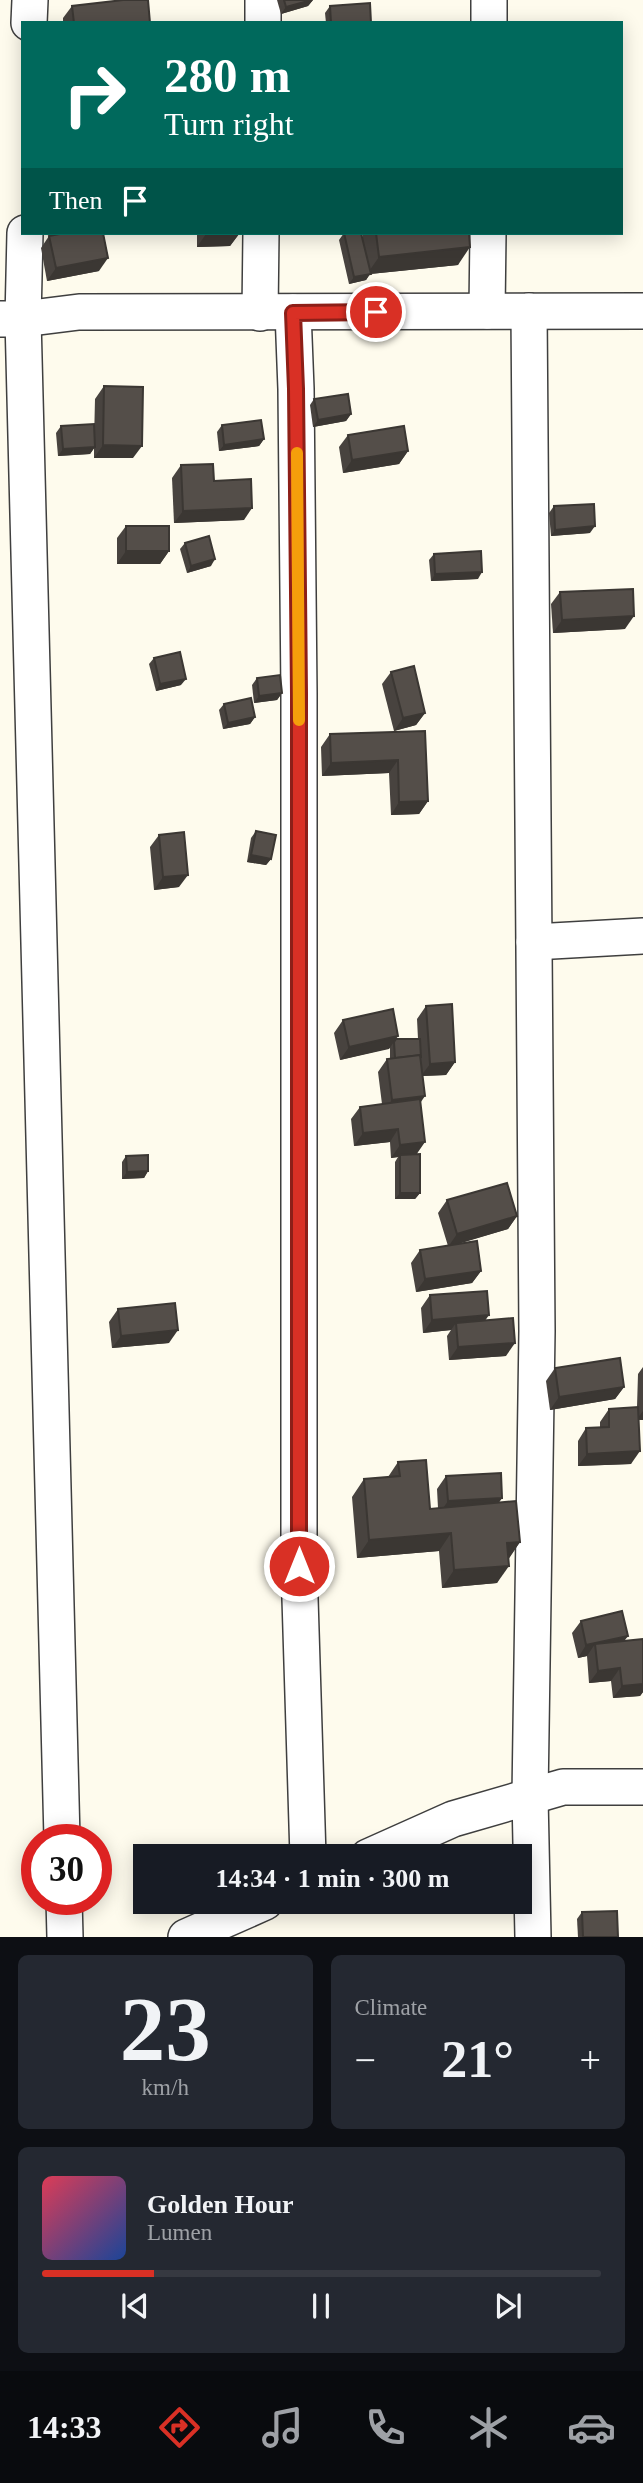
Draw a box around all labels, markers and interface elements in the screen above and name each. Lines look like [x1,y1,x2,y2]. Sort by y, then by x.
text: 280 m [164,48,291,103]
icon: right [49,49,140,140]
text: Turn right [164,106,294,142]
icon: arrive [116,182,154,220]
text: Then [49,186,102,215]
pin [346,282,406,342]
icon: arrive [357,293,395,331]
position arrow [262,1529,336,1603]
speed limit sign: 30 [21,1824,112,1915]
text: 14:34 · 1 min · 300 m [216,1864,450,1893]
text: 23 [120,1979,211,2080]
text: Climate [355,1995,427,2020]
text: 21° [441,2031,514,2088]
text: − [355,2039,376,2081]
text: + [580,2039,601,2081]
text: km/h [142,2075,189,2100]
text: Golden Hour [147,2190,294,2219]
text: Lumen [147,2220,212,2245]
icon: previous [116,2287,154,2325]
icon: pause [302,2287,340,2325]
icon: next [489,2287,527,2325]
icon: directions [155,2403,204,2452]
icon: music [258,2403,307,2452]
icon: phone [361,2403,410,2452]
icon: climate [464,2403,513,2452]
icon: car [567,2403,616,2452]
text: 14:33 [27,2409,102,2445]

